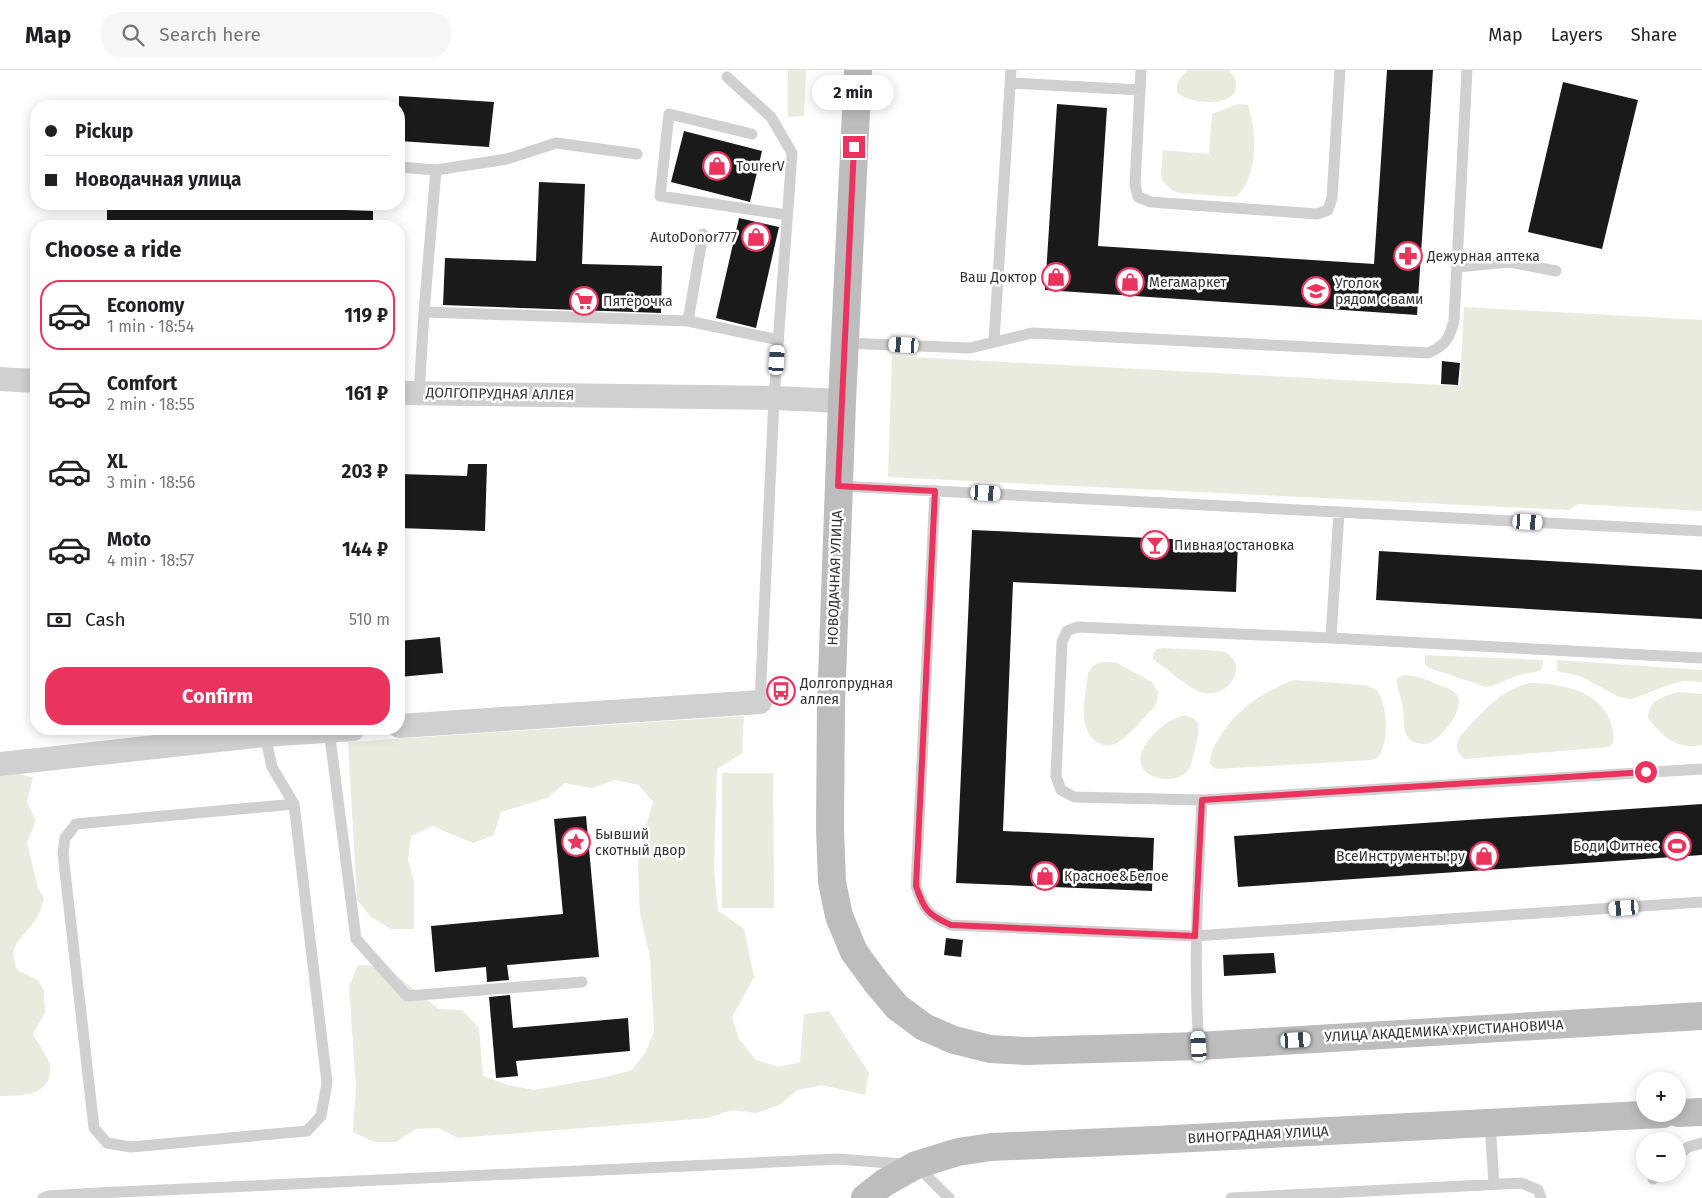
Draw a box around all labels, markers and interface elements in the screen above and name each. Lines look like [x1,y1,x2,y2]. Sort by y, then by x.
search box [101,12,451,57]
text: Map [25,21,71,49]
icon: search [119,21,147,49]
text: Search here [159,23,261,46]
text: Map [1488,24,1523,46]
text: Layers [1551,24,1603,46]
text: Share [1631,24,1677,46]
callout: 2 min [813,75,895,110]
text: 2 min [833,83,873,102]
text: Pickup [75,120,133,143]
route end [843,136,865,158]
shop icon: TourerV [702,151,732,181]
place label: TourerV [736,158,785,175]
text: Новодачная улица [75,168,241,191]
shop icon: AutoDonor777 [741,222,771,252]
place label: AutoDonor777 [650,229,737,246]
text: Choose a ride [45,236,181,263]
pharmacy icon: Дежурная аптека [1393,241,1423,271]
place label: Дежурная аптека [1426,248,1540,265]
shop icon: Ваш Доктор [1041,262,1071,292]
shop icon: Мегамаркет [1115,267,1145,297]
place label: Ваш Доктор [960,269,1037,286]
place label: Мегамаркет [1149,274,1227,291]
place label: Уголок рядом с вами [1335,275,1424,308]
school or university icon: Уголок рядом с вами [1301,276,1331,306]
supermarket icon: Пятёрочка [569,286,599,316]
icon: car [47,293,92,338]
place label: Пятёрочка [603,293,673,310]
text: Economy [107,294,184,317]
text: 119 ₽ [344,304,388,327]
text: 1 min · 18:54 [107,317,194,336]
car [888,337,919,353]
car [768,345,785,375]
icon: car [47,371,92,416]
text: Comfort [107,372,177,395]
text: 161 ₽ [345,382,388,405]
street label: ДОЛГОПРУДНАЯ АЛЛЕЯ [425,384,574,404]
text: 2 min · 18:55 [107,395,195,414]
icon: car [47,449,92,494]
text: XL [107,450,128,473]
text: 203 ₽ [342,460,388,483]
text: 3 min · 18:56 [107,473,195,492]
car [970,485,1001,501]
street label: НОВОДАЧНАЯ УЛИЦА [824,510,846,646]
car [1512,514,1543,530]
icon: car [47,527,92,572]
text: Moto [107,528,151,551]
bar icon: Пивная остановка [1140,530,1170,560]
place label: Пивная остановка [1174,537,1294,554]
text: 144 ₽ [342,538,388,561]
text: 4 min · 18:57 [107,551,194,570]
icon: cash [45,606,73,634]
text: Cash [85,608,126,631]
text: 510 m [349,610,390,629]
button: Confirm [45,667,390,725]
place label: Долгопрудная аллея [799,675,893,708]
bus stop icon: Долгопрудная аллея [766,676,796,706]
route start [1635,761,1657,783]
place label: Бывший скотный двор [595,826,686,859]
place icon: Бывший скотный двор [561,827,591,857]
sports icon: Боди Фитнес [1662,831,1692,861]
place label: Боди Фитнес [1573,838,1658,855]
shop icon: ВсеИнструменты.ру [1469,841,1499,871]
place label: ВсеИнструменты.ру [1336,848,1465,865]
shop icon: Красное&Белое [1030,861,1060,891]
place label: Красное&Белое [1064,868,1169,885]
car [1608,899,1639,917]
street label: УЛИЦА АКАДЕМИКА ХРИСТИАНОВИЧА [1324,1016,1564,1046]
car [1190,1031,1207,1061]
car [1280,1032,1311,1048]
map controls [1636,1072,1686,1182]
button: + [1636,1072,1686,1122]
street label: ВИНОГРАДНАЯ УЛИЦА [1187,1123,1329,1147]
button: − [1636,1132,1686,1182]

